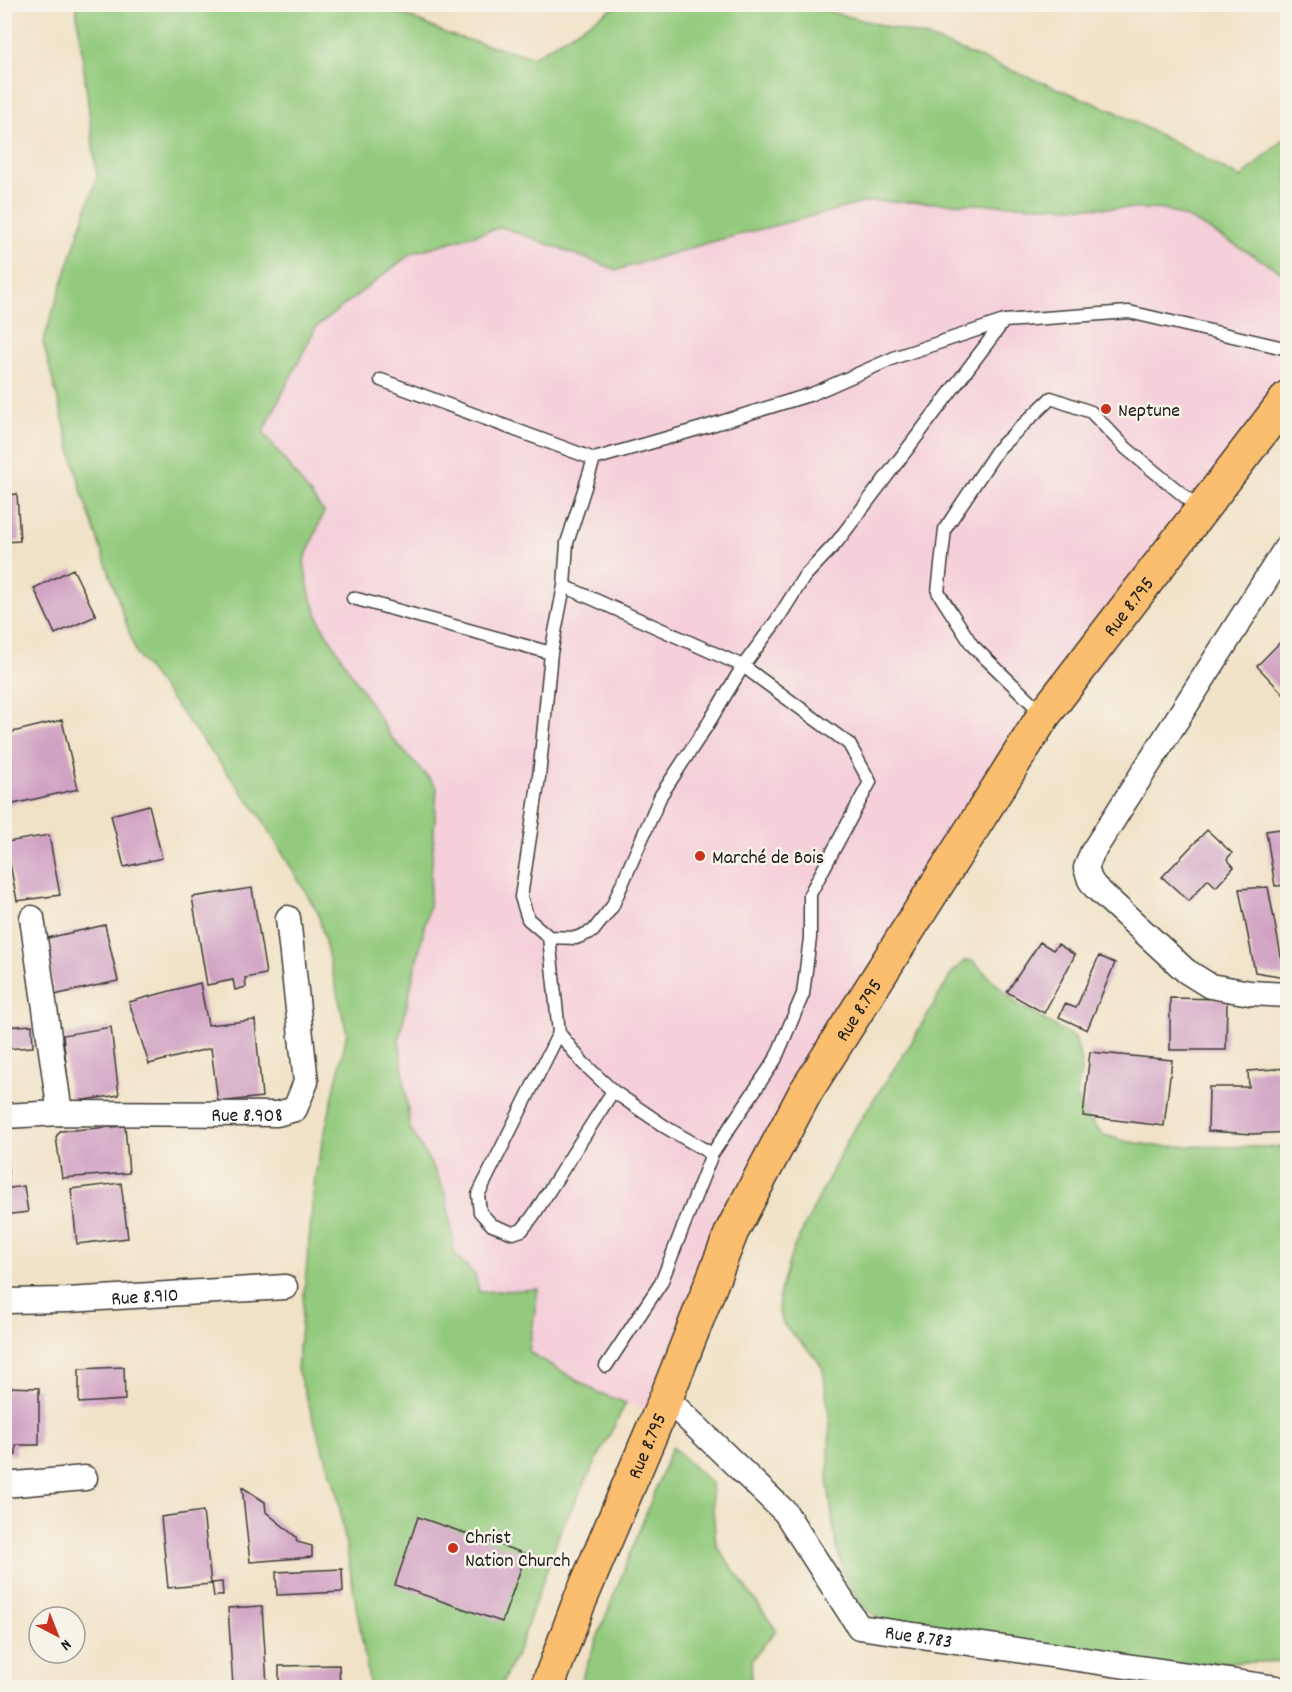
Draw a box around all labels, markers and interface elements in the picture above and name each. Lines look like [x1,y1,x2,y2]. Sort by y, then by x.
place label: Neptune [1118,398,1180,426]
marker: Neptune [1099,402,1113,416]
street label: Rue 8.795 [1098,572,1162,644]
place label: Marché de Bois [712,845,824,873]
marker: Marché de Bois [693,849,707,863]
street label: Rue 8.795 [830,974,891,1048]
street label: Rue 8.908 [211,1102,287,1131]
street label: Rue 8.910 [110,1282,180,1314]
street label: Rue 8.795 [622,1409,675,1484]
place label: Christ Nation Church [465,1525,570,1576]
marker: Christ Nation Church [446,1541,460,1555]
north arrow [27,1605,87,1665]
street label: Rue 8.783 [883,1620,954,1657]
text: N [55,1633,76,1656]

